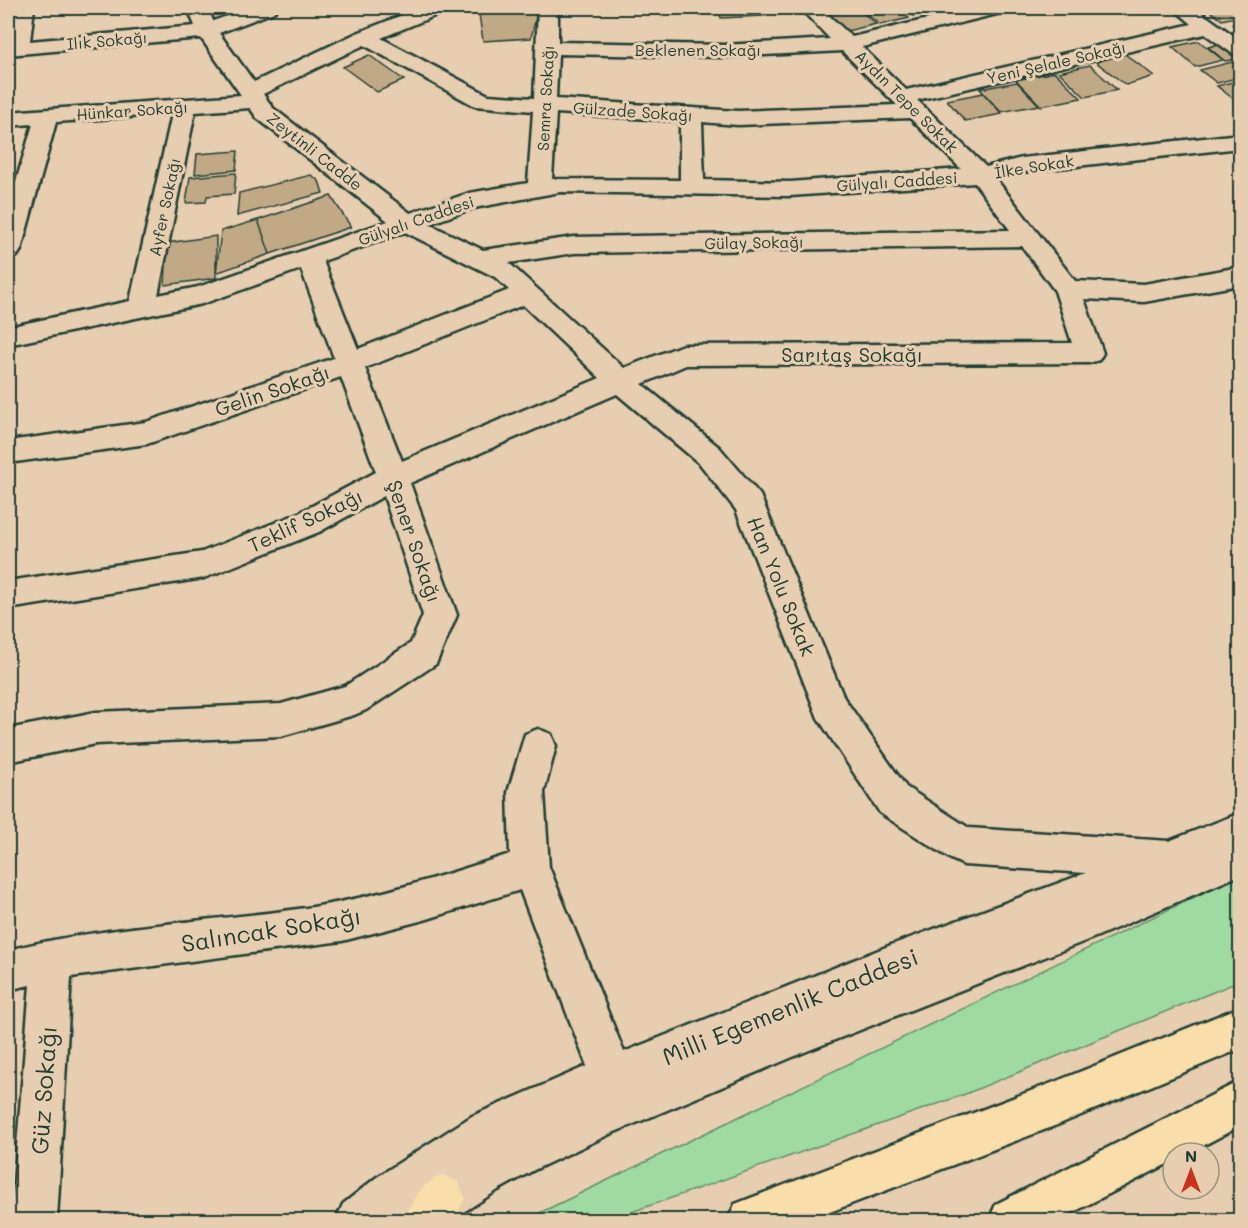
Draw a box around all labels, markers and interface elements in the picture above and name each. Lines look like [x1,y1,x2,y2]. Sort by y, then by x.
street label: Ilık Sokağı [66,26,148,54]
street label: Yeni Şelale Sokağı [984,36,1128,88]
street label: Beklenen Sokağı [635,39,761,60]
street label: Semra Sokağı [532,44,558,152]
street label: Aydın Tepe Sokak [851,45,963,157]
street label: Hünkar Sokağı [75,96,189,124]
street label: Gülzade Sokağı [572,96,694,126]
street label: Zeytinli Cadde [263,107,367,195]
street label: İlke Sokak [993,149,1075,183]
street label: Ayfer Sokağı [143,156,185,258]
street label: Gülyalı Caddesi [836,166,958,196]
street label: Gülyalı Caddesi [355,190,477,250]
street label: Gülay Sokağı [704,231,804,253]
street label: Sarıtaş Sokağı [781,341,923,367]
street label: Gelin Sokağı [211,358,333,422]
street label: Şener Sokağı [382,476,448,606]
street label: Teklif Sokağı [244,482,366,558]
street label: Han Yolu Sokak [742,512,822,660]
street label: Salıncak Sokağı [179,899,363,959]
street label: Milli Egemenlik Caddesi [657,940,923,1072]
street label: Güz Sokağı [23,1025,63,1155]
north arrow [1161,1141,1221,1201]
text: N [1185,1145,1197,1166]

